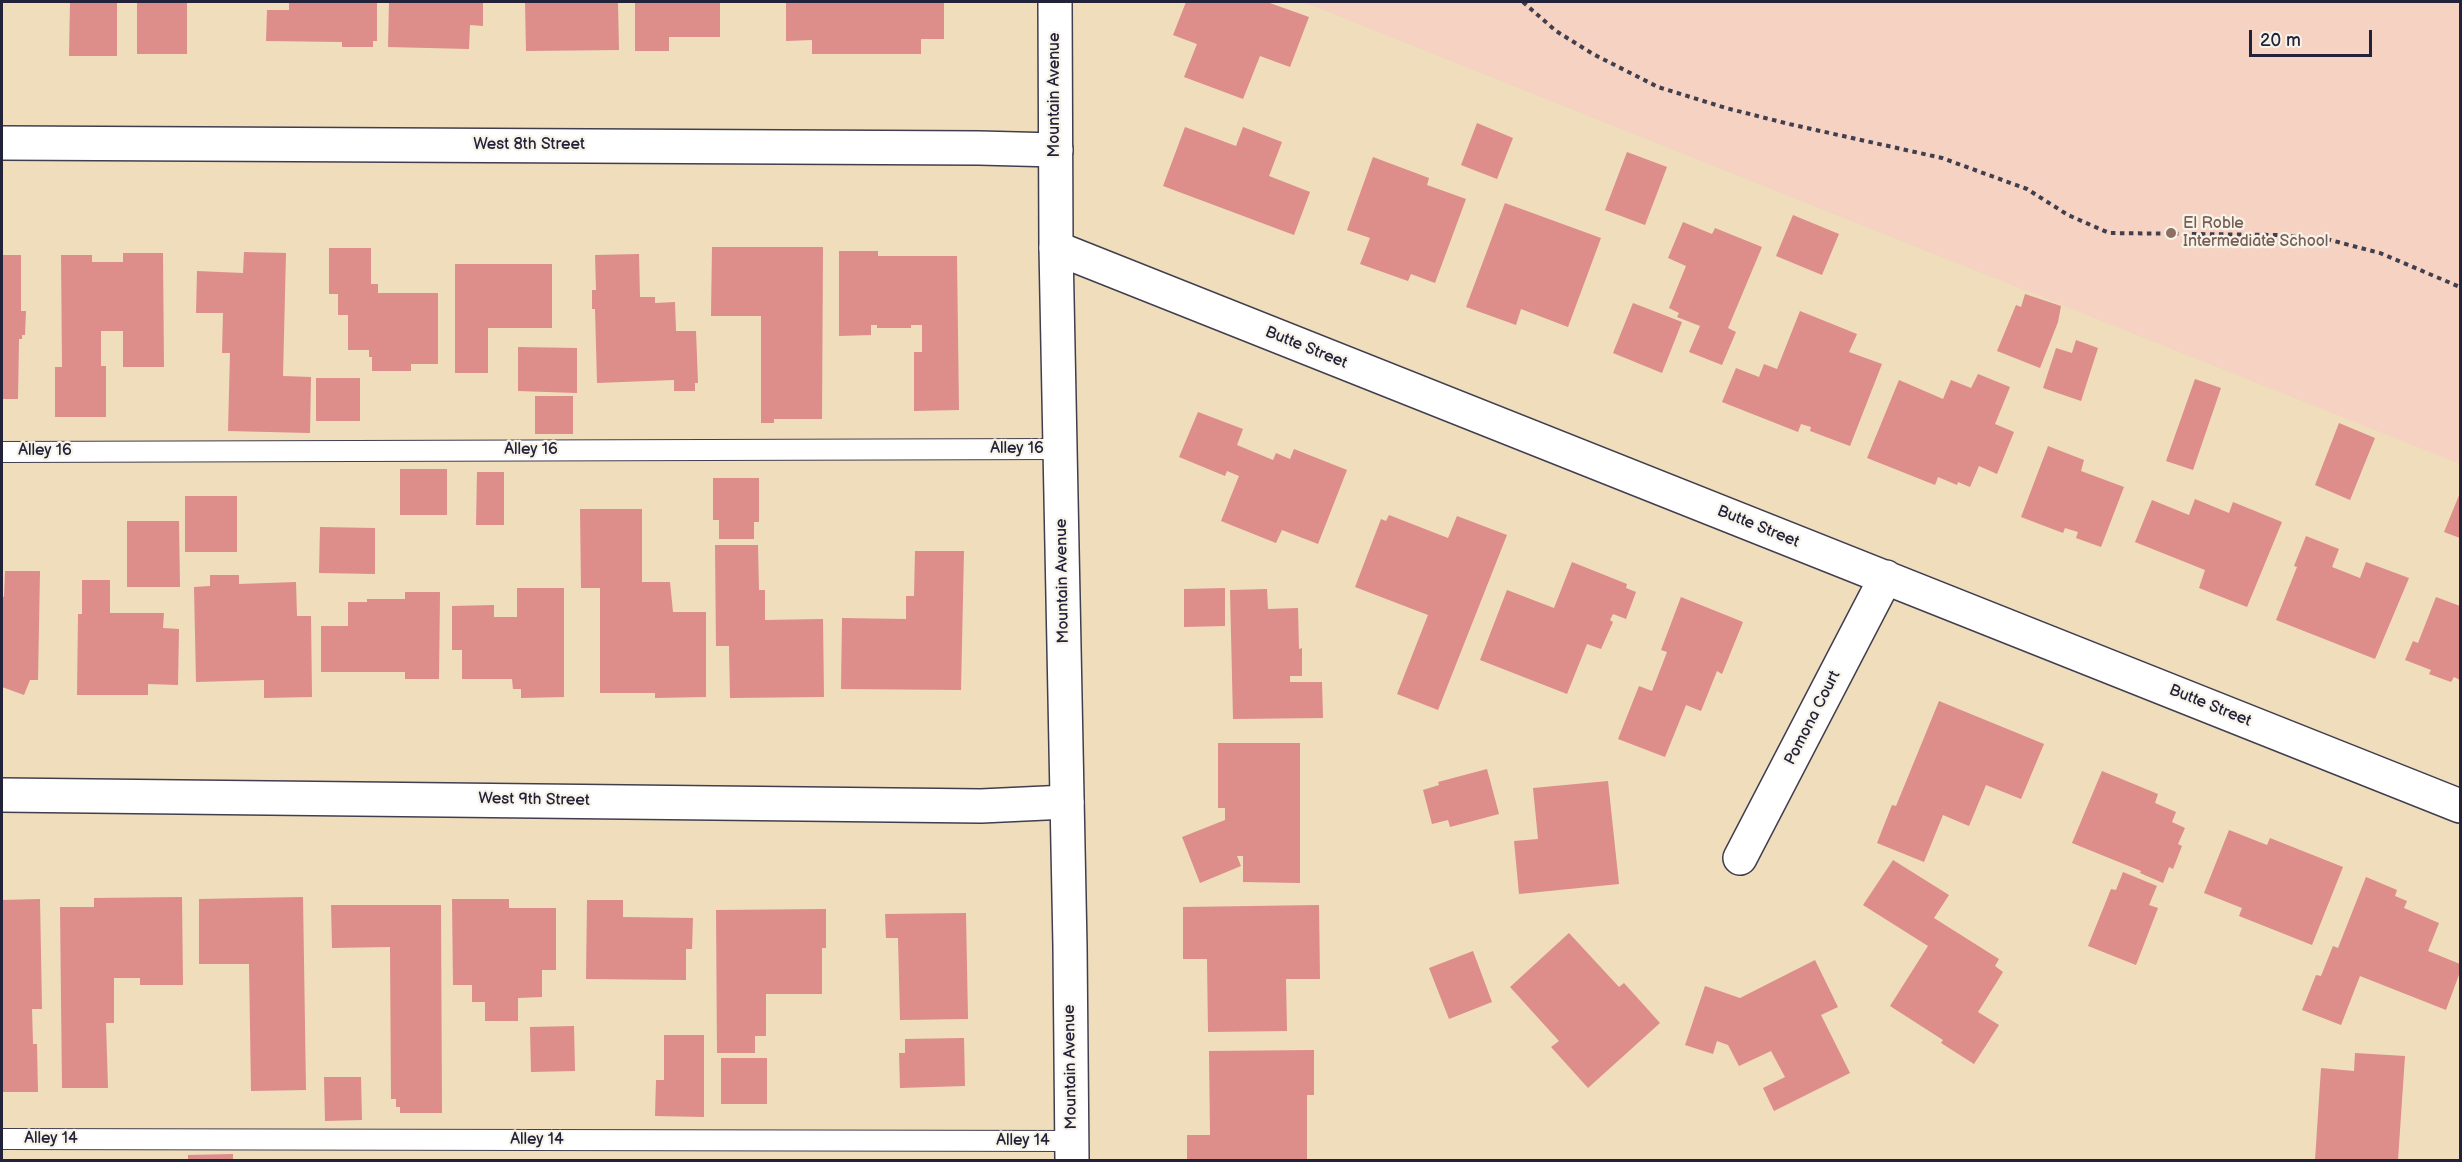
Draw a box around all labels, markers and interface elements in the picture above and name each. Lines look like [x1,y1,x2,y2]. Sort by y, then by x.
scale bar [2252,18,2375,56]
text: 20 m [2260,30,2301,51]
street label: Mountain Avenue [1045,33,1065,157]
street label: West 8th Street [473,135,585,155]
place label: El Roble Intermediate School [2183,214,2328,252]
marker: El Roble Intermediate School [2164,226,2178,240]
street label: Butte Street [1262,323,1350,373]
street label: Alley 16 [990,439,1044,459]
street label: Alley 16 [504,440,558,460]
street label: Alley 16 [18,441,72,461]
street label: Butte Street [1714,502,1802,552]
street label: Mountain Avenue [1052,518,1074,644]
street label: Pomona Court [1781,668,1845,768]
street label: Butte Street [2166,681,2254,731]
street label: West 9th Street [478,789,590,811]
street label: Mountain Avenue [1060,1004,1082,1130]
street label: Alley 14 [24,1129,78,1149]
street label: Alley 14 [510,1130,564,1150]
street label: Alley 14 [996,1131,1050,1151]

